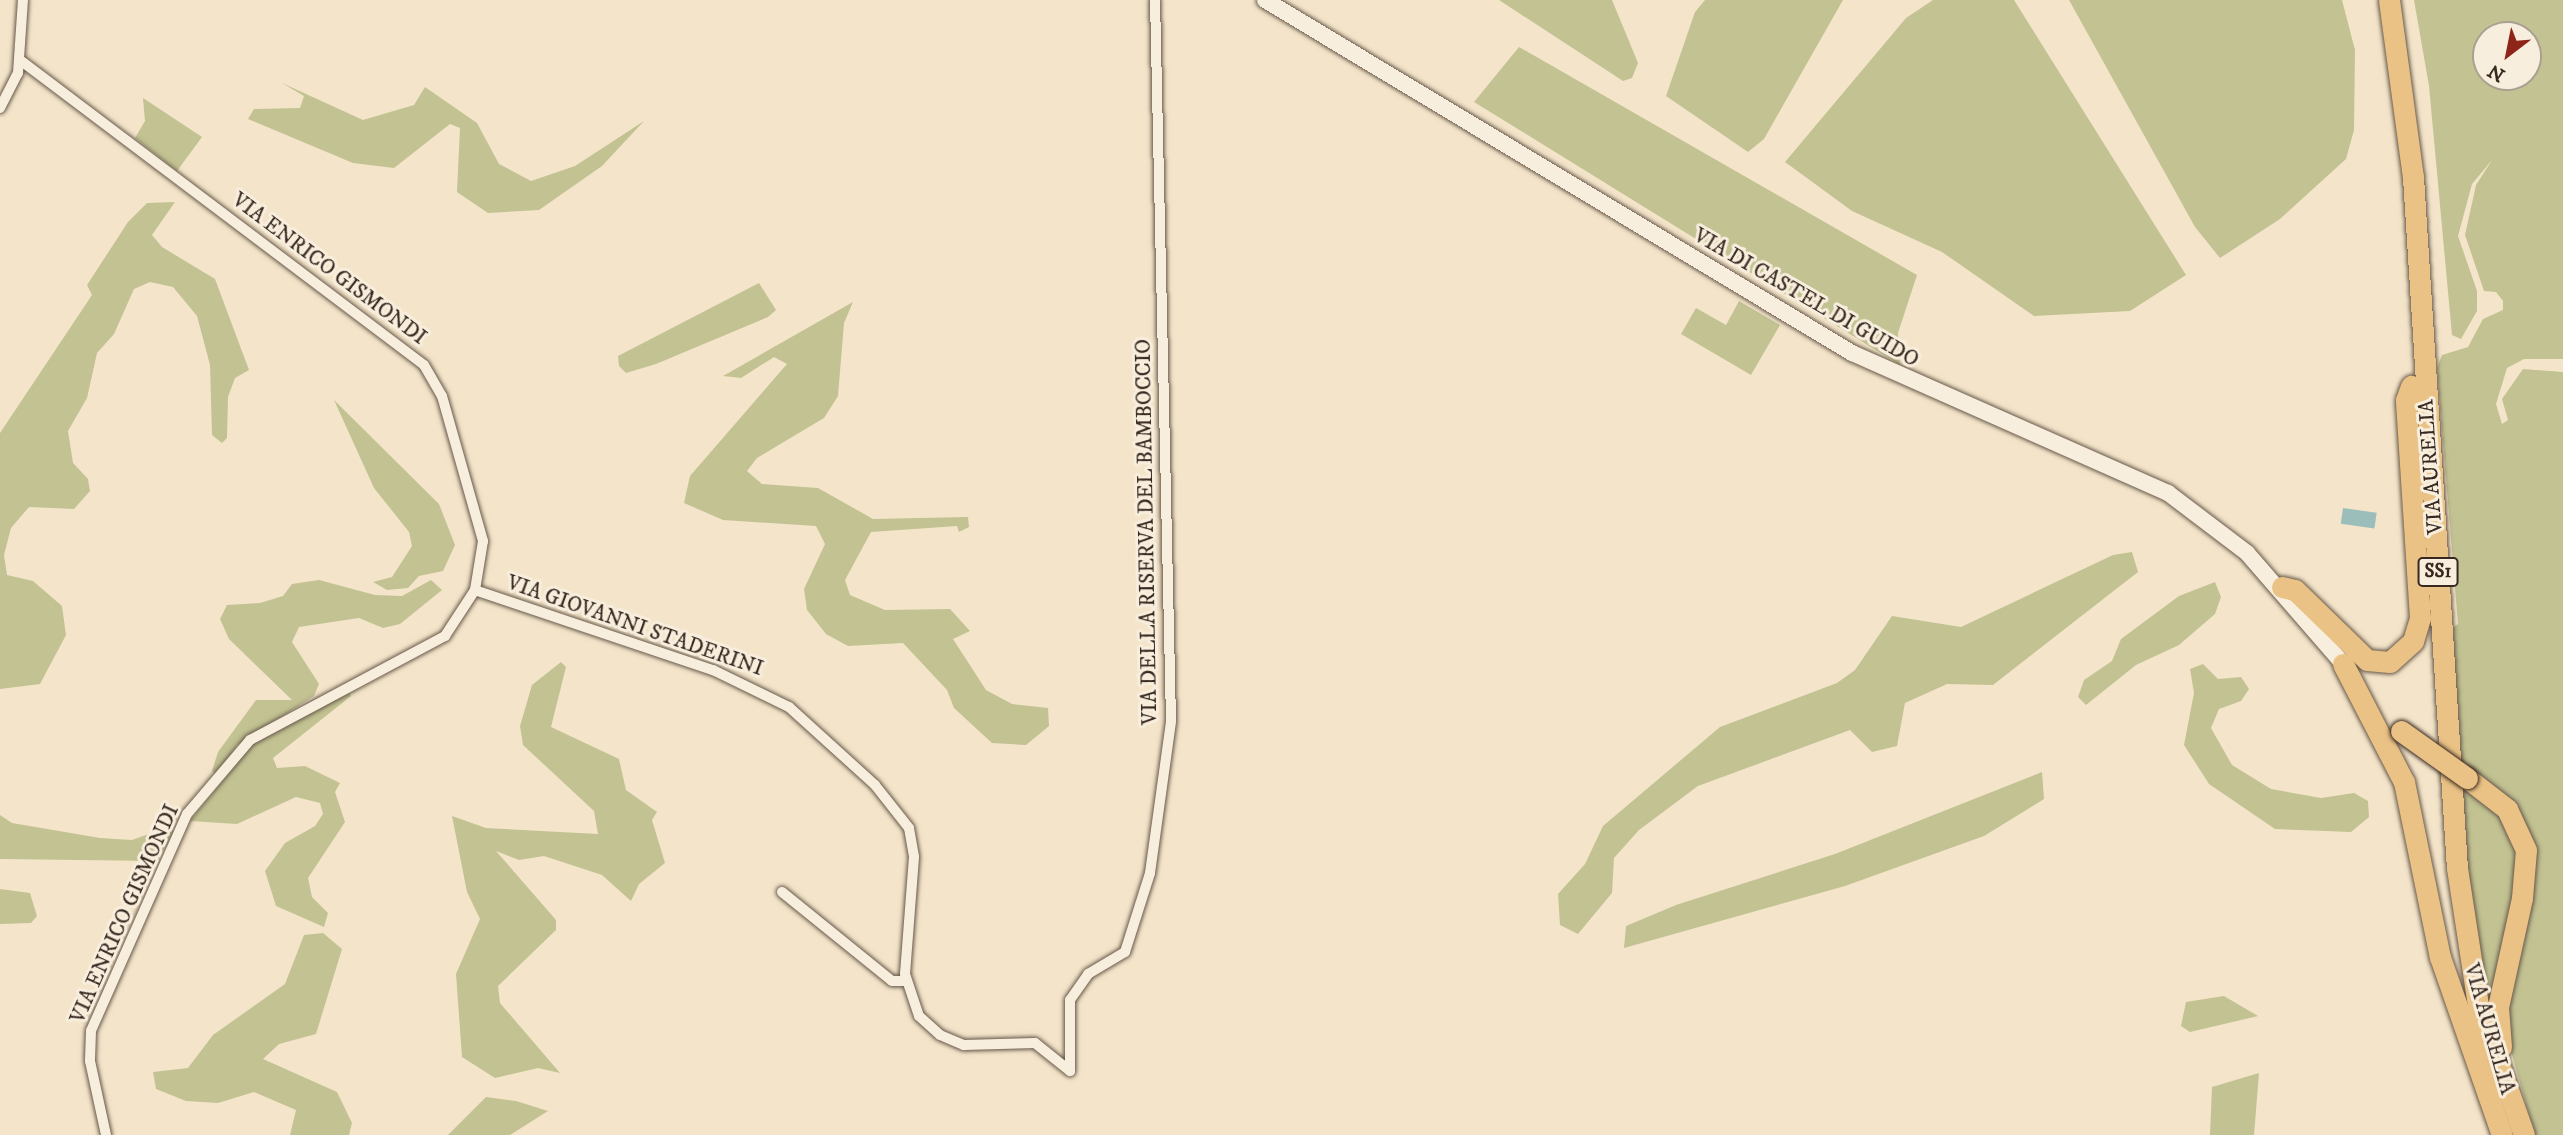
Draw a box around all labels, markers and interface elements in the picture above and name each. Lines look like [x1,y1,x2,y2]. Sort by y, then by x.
north arrow [2472,21,2542,91]
text: N [2484,59,2509,86]
street label: VIA ENRICO GISMONDI [227,188,431,350]
street label: VIA DI CASTEL DI GUIDO [1689,223,1923,373]
street label: VIA DELLA RISERVA DEL BAMBOCCIO [1131,339,1163,725]
street label: VIA AURELIA [2414,399,2448,535]
road number: SS1 [2417,556,2459,587]
street label: VIA GIOVANNI STADERINI [503,570,767,682]
street label: VIA ENRICO GISMONDI [65,801,185,1027]
street label: VIA AURELIA [2458,961,2520,1097]

